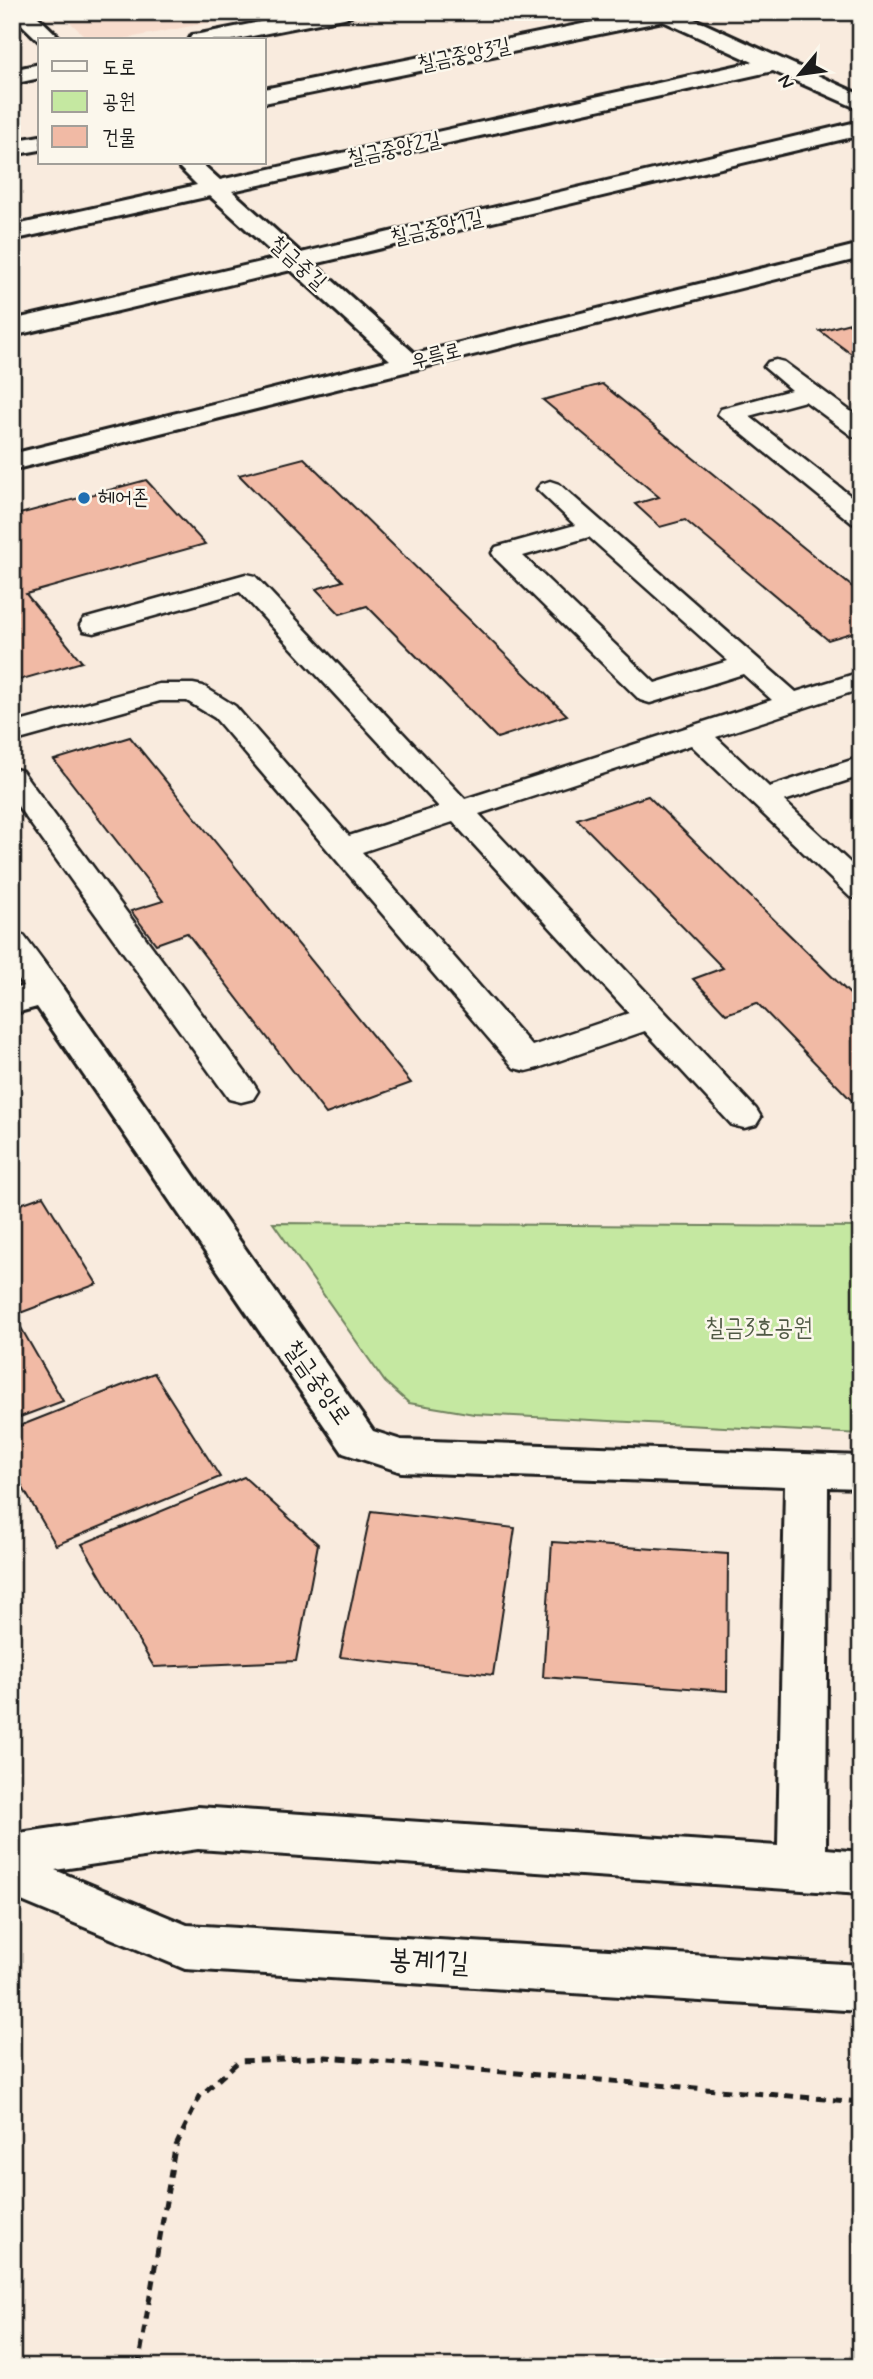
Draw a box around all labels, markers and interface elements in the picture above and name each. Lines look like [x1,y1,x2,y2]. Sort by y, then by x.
street label: 칠금중앙3길 [415,32,513,78]
legend [38,38,266,164]
north arrow [764,38,834,108]
text: 도로 [102,54,136,82]
text: N [772,70,800,93]
text: 공원 [102,88,136,116]
text: 건물 [102,124,136,152]
street label: 칠금중앙2길 [345,125,443,173]
street label: 칠금중앙1길 [388,204,486,252]
street label: 칠금중길 [264,230,333,296]
street label: 우륵로 [408,336,464,376]
place label: 헤어존 [98,484,149,512]
marker: 헤어존 [76,490,92,506]
park label: 칠금3호공원 [705,1313,813,1344]
street label: 칠금중앙로 [277,1335,357,1431]
street label: 봉계1길 [388,1941,470,1983]

